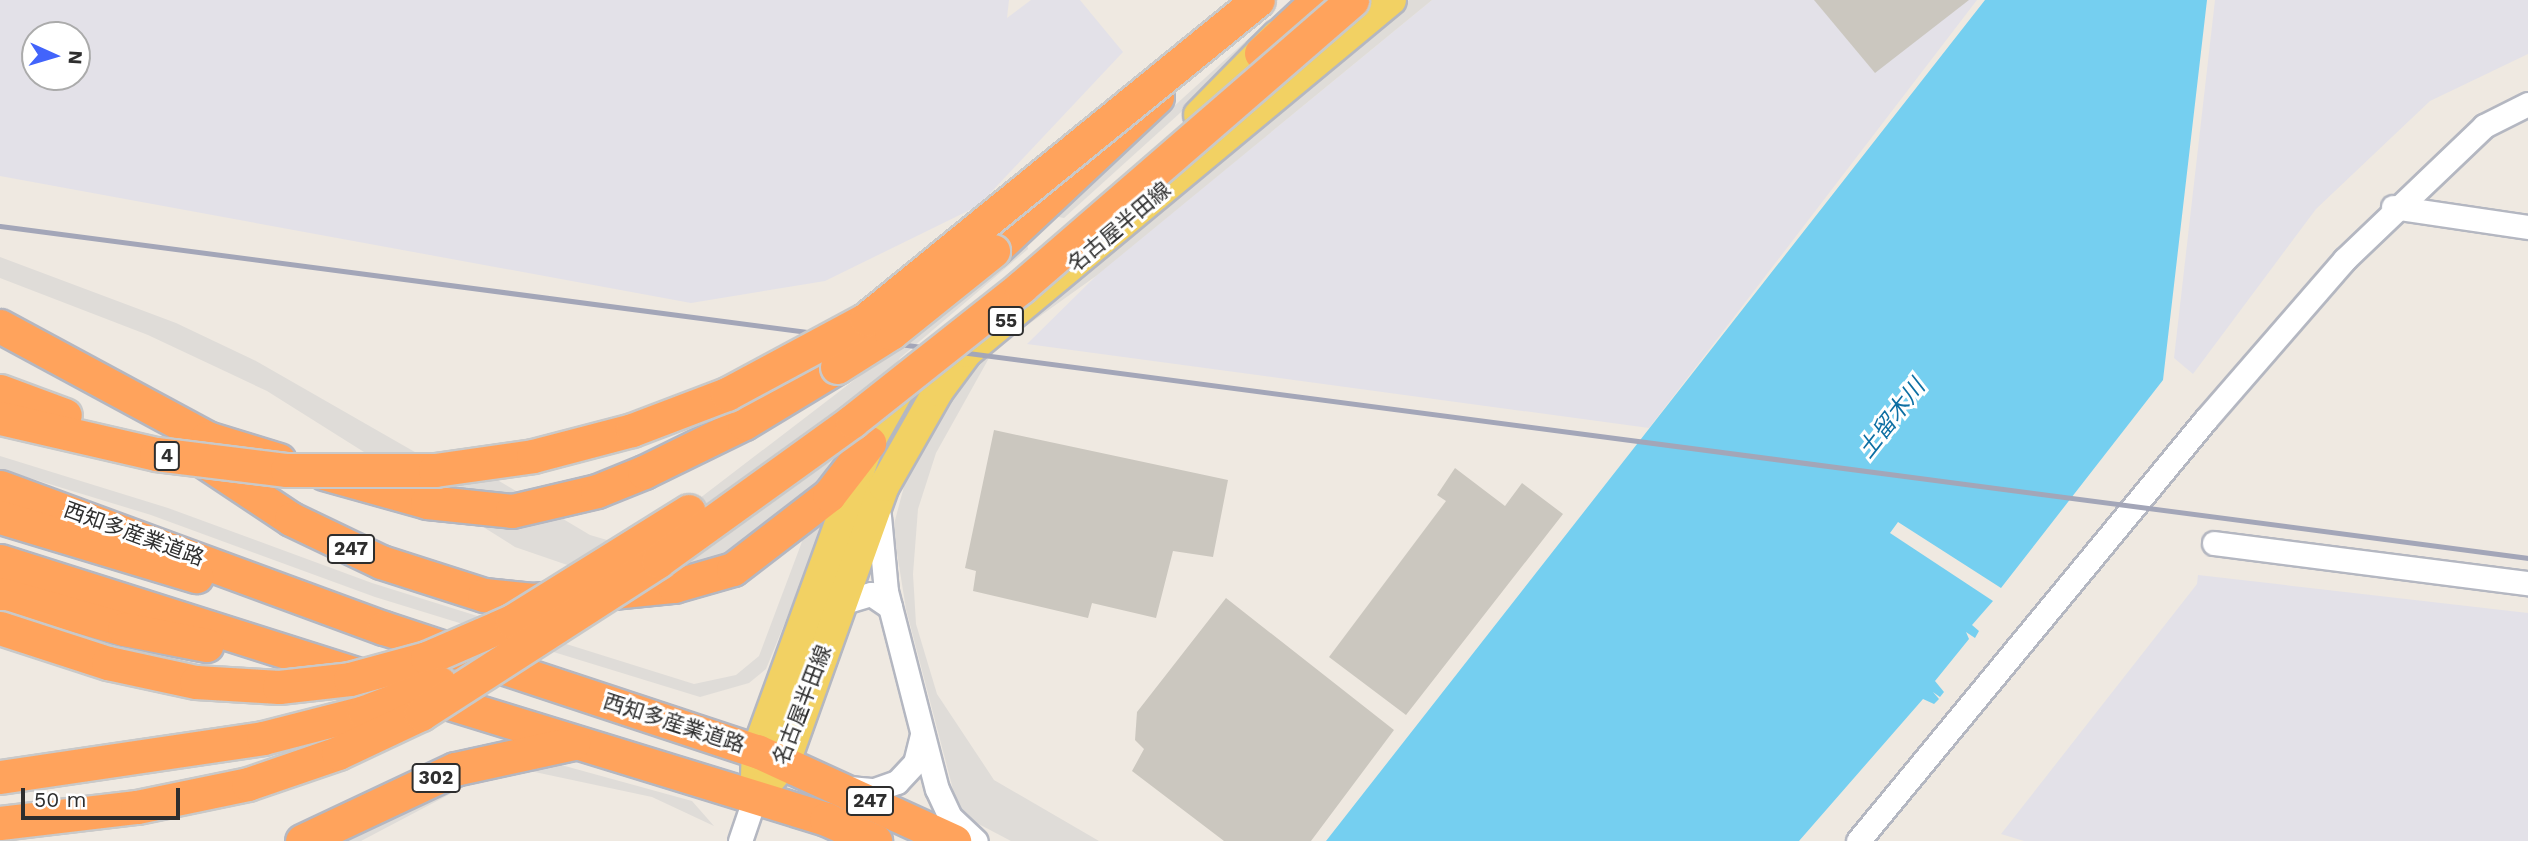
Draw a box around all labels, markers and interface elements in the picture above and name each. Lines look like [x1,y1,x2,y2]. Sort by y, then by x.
north arrow [21,21,91,91]
text: N [63,50,87,65]
street label: 名古屋半田線 [1063,177,1175,277]
road number: 55 [987,306,1025,336]
water label: 土留木川 [1853,374,1931,464]
road number: 4 [153,440,181,471]
street label: 西知多産業道路 [61,497,207,571]
road number: 247 [326,534,376,564]
street label: 名古屋半田線 [768,642,836,768]
street label: 西知多産業道路 [600,688,748,758]
road number: 302 [412,762,460,793]
scale bar [24,774,184,818]
road number: 247 [846,786,894,816]
text: 50 m [34,787,86,812]

